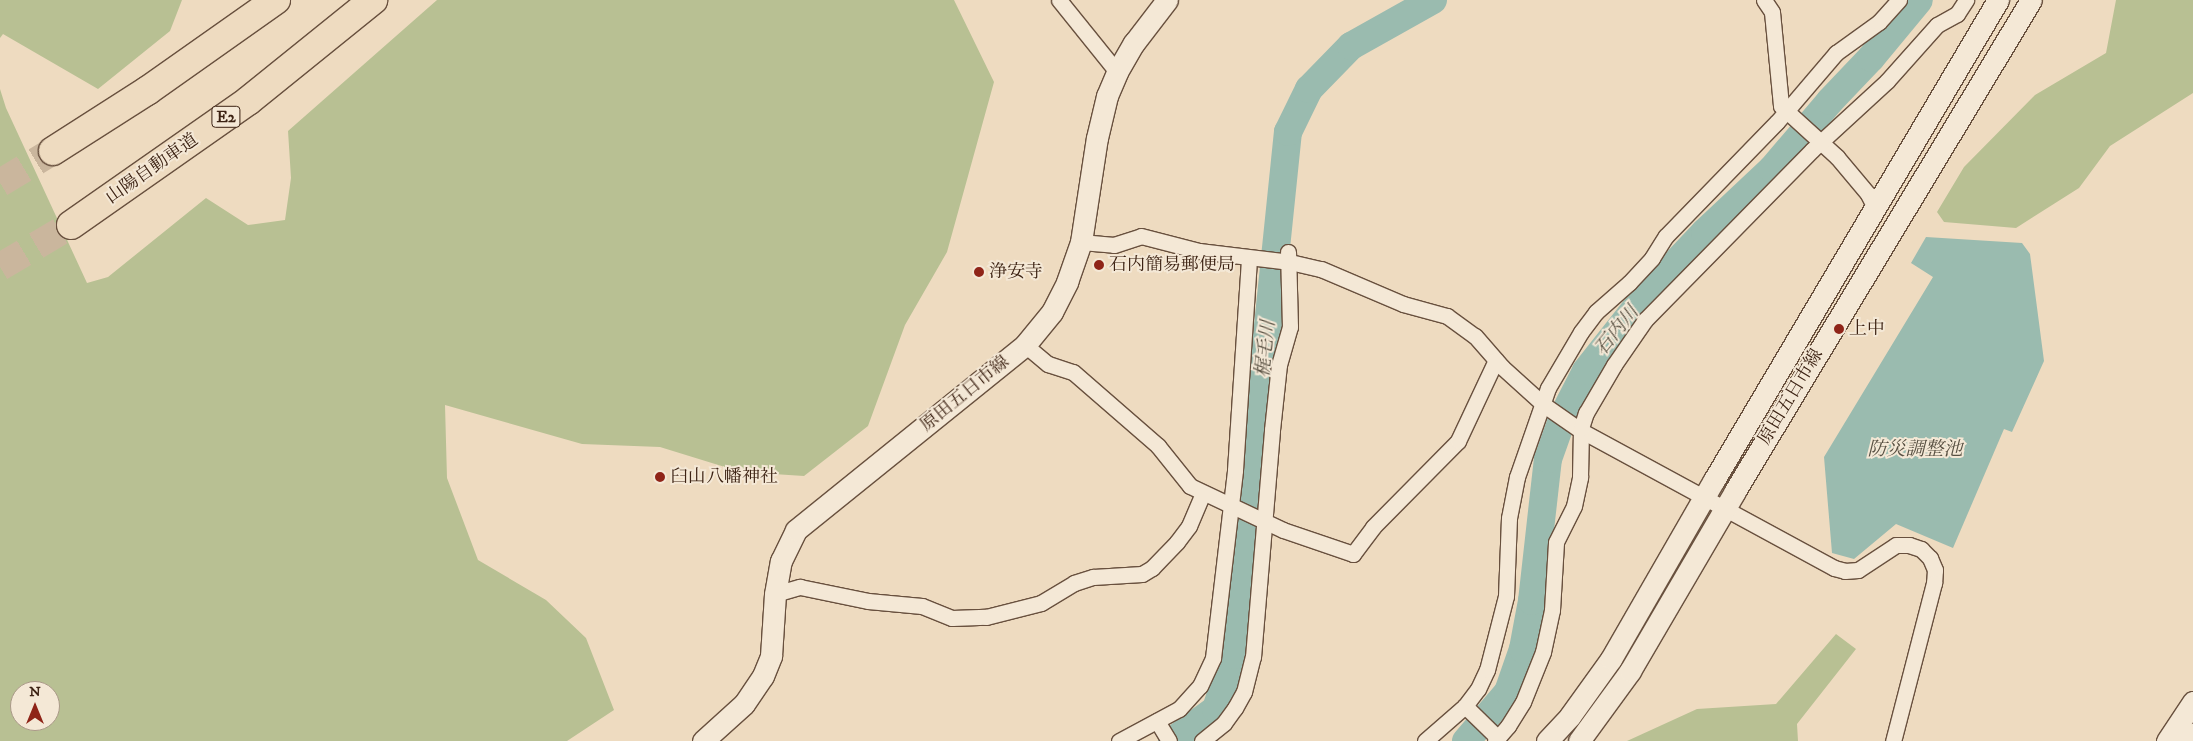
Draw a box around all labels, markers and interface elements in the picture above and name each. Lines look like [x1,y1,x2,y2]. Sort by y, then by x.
road number: E2 [211,104,241,130]
street label: 山陽自動車道 [102,129,202,209]
place label: 石内簡易郵便局 [1109,254,1235,276]
marker: 石内簡易郵便局 [1093,259,1105,271]
place label: 浄安寺 [989,261,1043,283]
marker: 浄安寺 [973,266,985,278]
water label: 石内川 [1590,302,1644,360]
place label: 上中 [1849,318,1885,340]
water label: 梶毛川 [1252,319,1280,379]
marker: 上中 [1833,323,1845,335]
street label: 原田五日市線 [1754,345,1828,449]
street label: 原田五日市線 [916,352,1014,436]
water label: 防災調整池 [1868,439,1962,461]
place label: 臼山八幡神社 [670,466,778,488]
marker: 臼山八幡神社 [654,471,666,483]
north arrow [10,681,60,731]
text: N [29,683,41,701]

